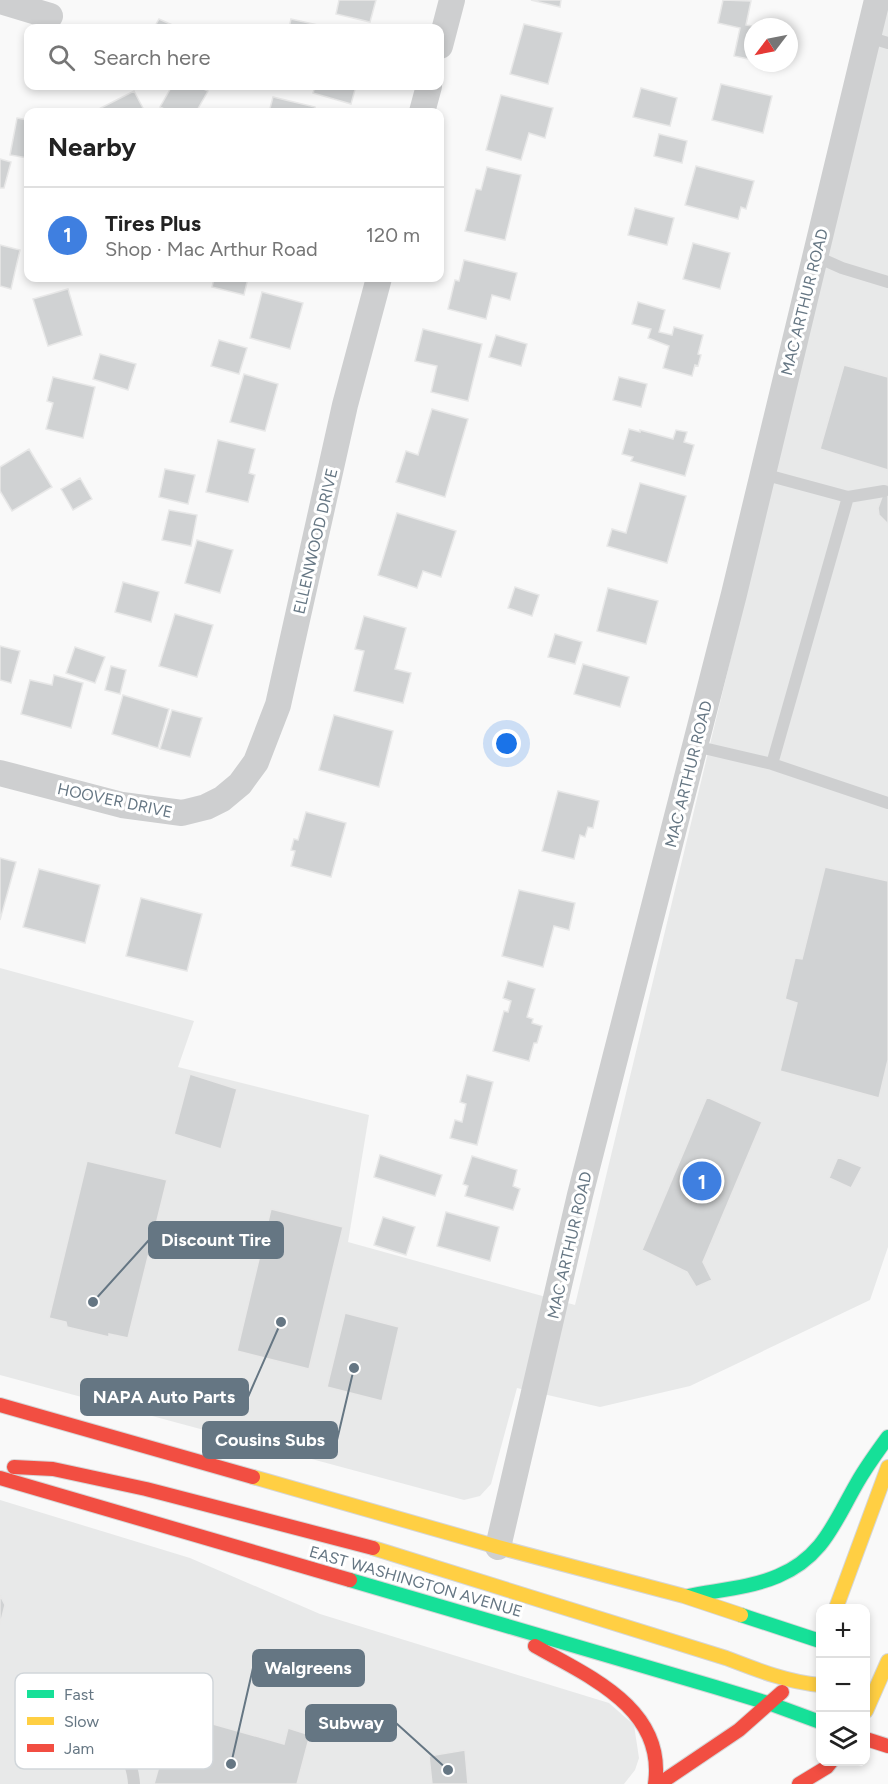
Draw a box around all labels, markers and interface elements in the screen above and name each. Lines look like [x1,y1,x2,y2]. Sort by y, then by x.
north arrow [744,18,798,72]
search box [24,24,444,90]
icon: search [45,41,78,74]
text: Search here [93,44,211,71]
text: Nearby [48,131,136,163]
text: Tires Plus [105,210,201,237]
text: 1 [63,223,72,247]
text: 120 m [366,223,420,247]
street label: MAC ARTHUR ROAD [777,227,832,378]
text: Shop · Mac Arthur Road [105,237,318,261]
street label: ELLENWOOD DRIVE [289,466,342,616]
street label: MAC ARTHUR ROAD [661,699,716,850]
your location [492,729,521,758]
street label: HOOVER DRIVE [56,779,174,822]
pin: 1 [682,1158,722,1204]
street label: MAC ARTHUR ROAD [543,1170,596,1321]
callout: Discount Tire [149,1222,283,1258]
text: Discount Tire [161,1229,271,1251]
callout: NAPA Auto Parts [81,1379,248,1415]
text: NAPA Auto Parts [93,1386,236,1408]
callout: Cousins Subs [203,1422,337,1458]
text: Cousins Subs [215,1429,326,1451]
street label: EAST WASHINGTON AVENUE [307,1542,525,1621]
map controls [816,1604,870,1766]
button: + [816,1604,870,1658]
callout: Walgreens [253,1650,364,1686]
text: Walgreens [264,1657,352,1679]
button: − [816,1658,870,1712]
legend [15,1673,213,1769]
text: Fast [64,1685,94,1704]
callout: Subway [306,1705,396,1741]
text: Slow [64,1712,99,1731]
text: Subway [318,1712,385,1734]
button: layers [816,1712,870,1766]
text: Jam [64,1739,94,1758]

